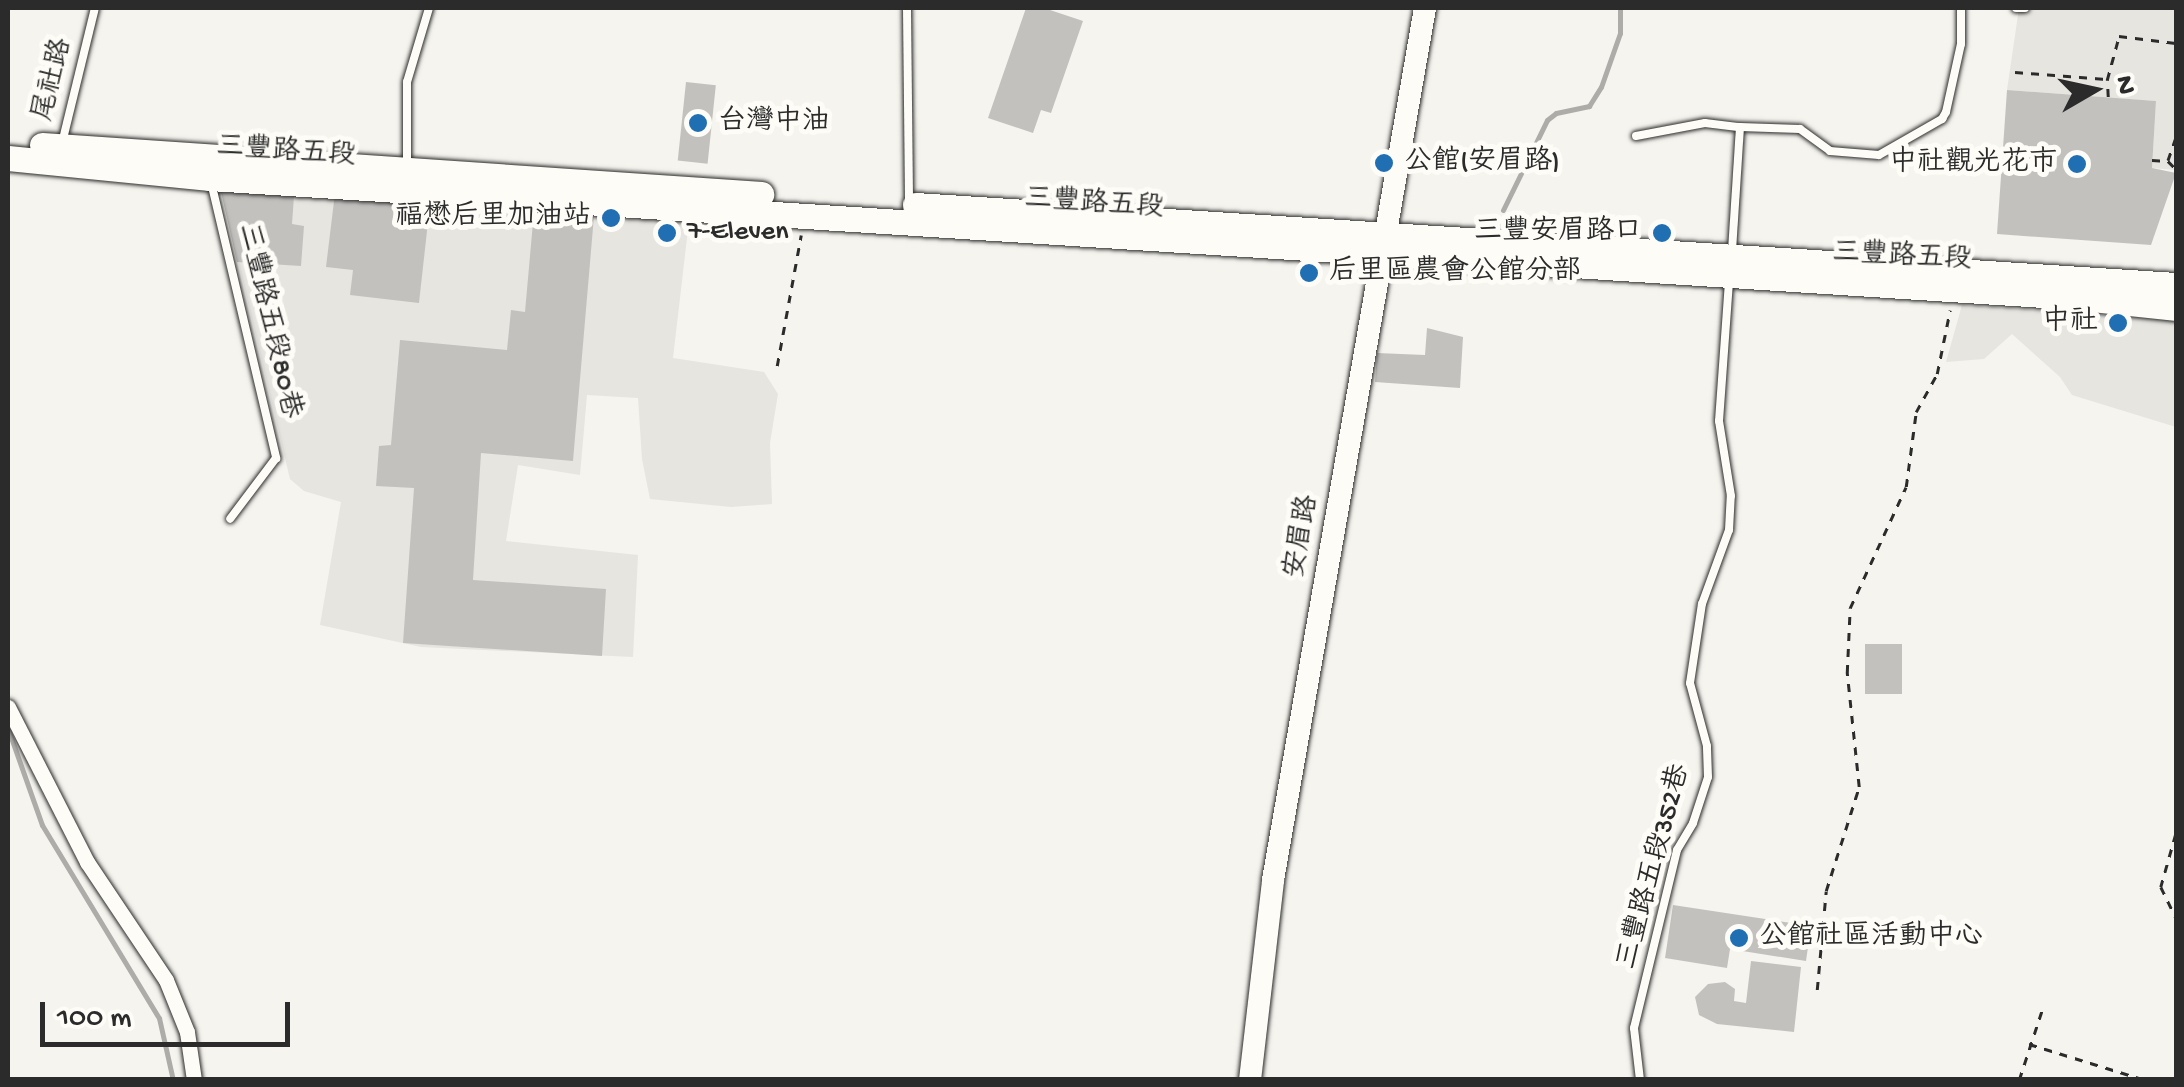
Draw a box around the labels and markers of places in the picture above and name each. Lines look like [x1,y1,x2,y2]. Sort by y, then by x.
place label: 台灣中油 [718,106,830,140]
marker: 台灣中油 [687,112,709,134]
place label: 公館(安眉路) [1404,146,1560,180]
place label: 中社觀光花市 [1889,147,2057,181]
marker: 公館(安眉路) [1373,152,1395,174]
marker: 中社觀光花市 [2066,153,2088,175]
place label: 福懋后里加油站 [395,201,591,235]
marker: 福懋后里加油站 [600,207,622,229]
place label: 7-Eleven [687,216,789,250]
place label: 三豐安眉路口 [1474,216,1642,250]
marker: 7-Eleven [656,222,678,244]
marker: 三豐安眉路口 [1651,222,1673,244]
place label: 后里區農會公館分部 [1329,256,1581,290]
marker: 后里區農會公館分部 [1298,262,1320,284]
place label: 中社 [2042,306,2098,340]
marker: 中社 [2107,312,2129,334]
place label: 公館社區活動中心 [1759,921,1983,955]
marker: 公館社區活動中心 [1728,927,1750,949]

